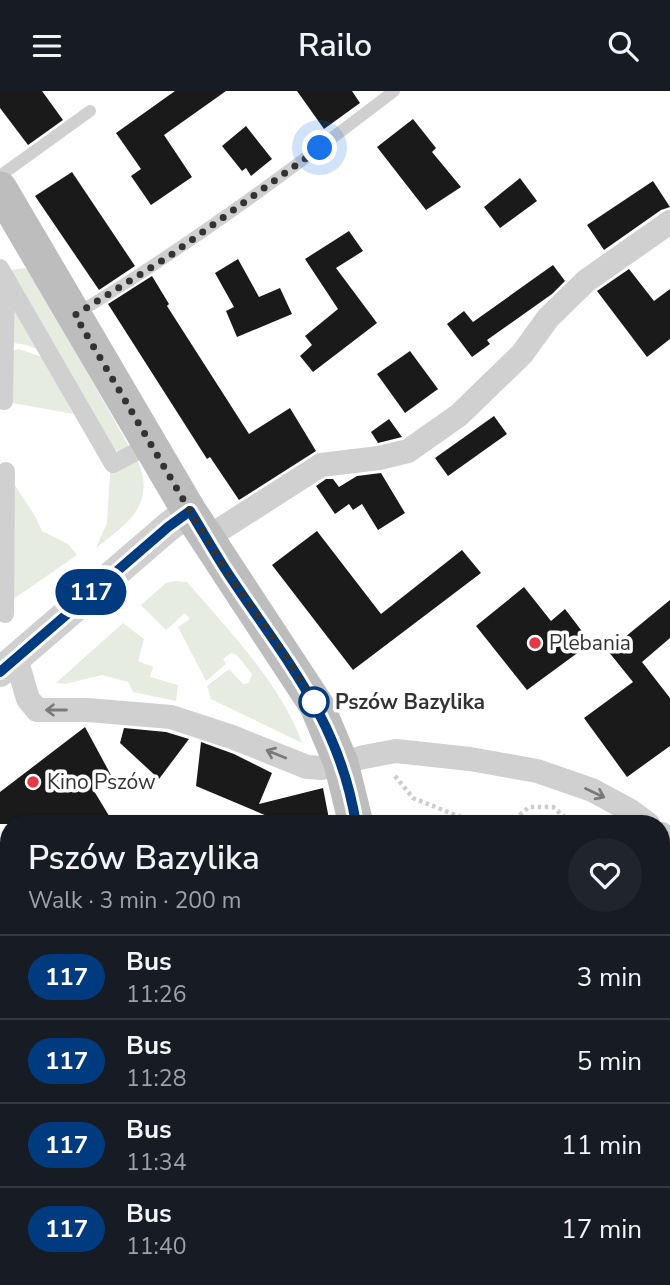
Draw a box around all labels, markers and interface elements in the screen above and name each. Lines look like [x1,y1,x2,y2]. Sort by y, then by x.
text: Railo [298,24,372,67]
icon: menu [28,27,66,65]
icon: search [604,27,642,65]
your location [302,130,337,165]
line badge: 117 [51,569,131,615]
text: 117 [69,576,113,608]
place label: Plebania [549,629,631,657]
marker: Plebania [527,635,543,651]
marker: Pszów Bazylika [299,687,329,717]
place label: Pszów Bazylika [335,688,485,716]
one-way arrow [44,703,67,717]
one-way arrow [266,747,288,760]
place label: Kino Pszów [47,768,156,796]
marker: Kino Pszów [25,774,41,790]
one-way arrow [584,787,605,800]
text: Pszów Bazylika [28,836,260,881]
button: heart [568,838,642,912]
text: Walk · 3 min · 200 m [28,885,241,916]
text: Bus [126,944,172,979]
text: 3 min [577,960,642,995]
text: 117 [45,961,88,993]
text: 11:26 [126,979,186,1010]
text: Bus [126,1028,172,1063]
text: 5 min [577,1044,642,1079]
text: 117 [45,1045,88,1077]
text: 11:28 [126,1063,186,1094]
text: Bus [126,1112,172,1147]
text: 11 min [561,1128,642,1163]
text: 117 [45,1129,88,1161]
text: 11:34 [126,1147,186,1178]
text: Bus [126,1196,172,1231]
text: 17 min [561,1212,642,1247]
text: 117 [45,1213,88,1245]
text: 11:40 [126,1231,186,1262]

